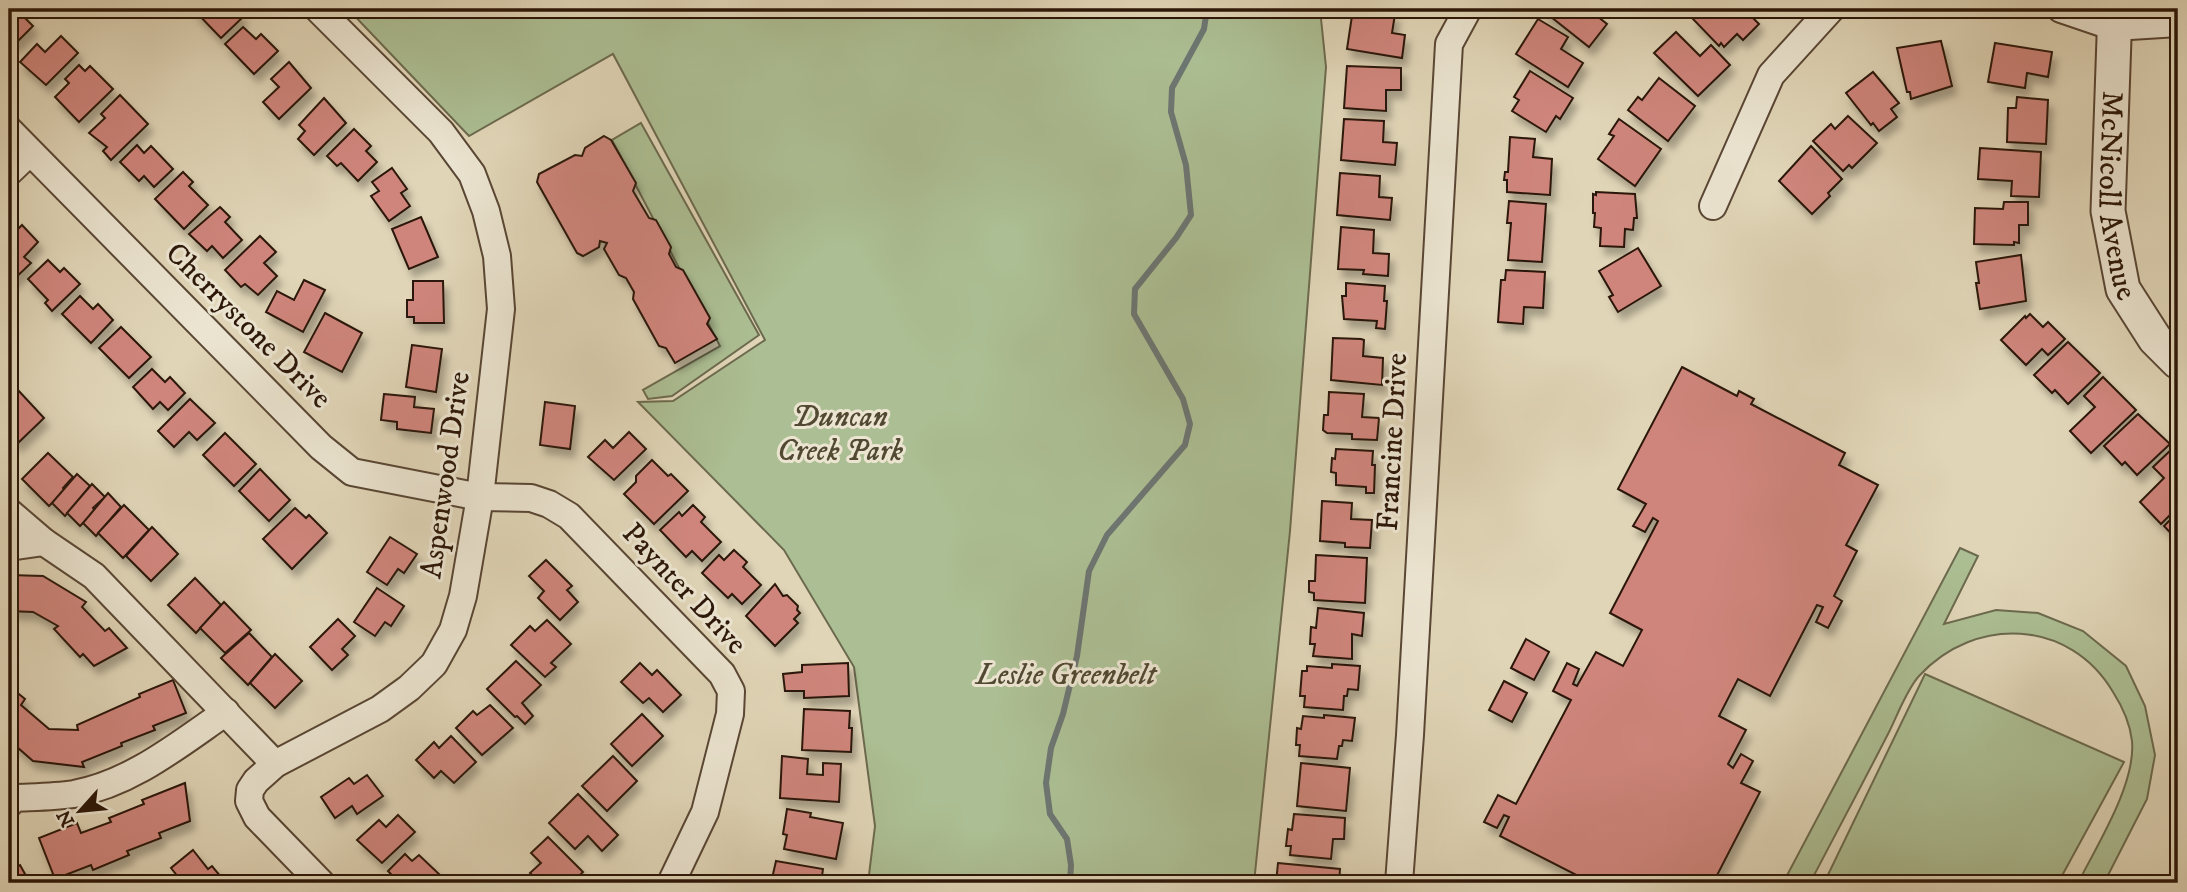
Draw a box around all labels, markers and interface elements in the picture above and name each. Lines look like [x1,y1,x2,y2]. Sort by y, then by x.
street label: McNicoll Avenue [2089,90,2144,308]
street label: Cherrystone Drive [157,235,339,417]
street label: Francine Drive [1370,352,1416,532]
street label: Aspenwood Drive [413,369,479,581]
park label: Duncan Creek Park [777,399,904,470]
street label: Paynter Drive [614,516,754,662]
park label: Leslie Greenbelt [974,657,1158,694]
north arrow [46,776,116,846]
text: N [52,806,80,830]

